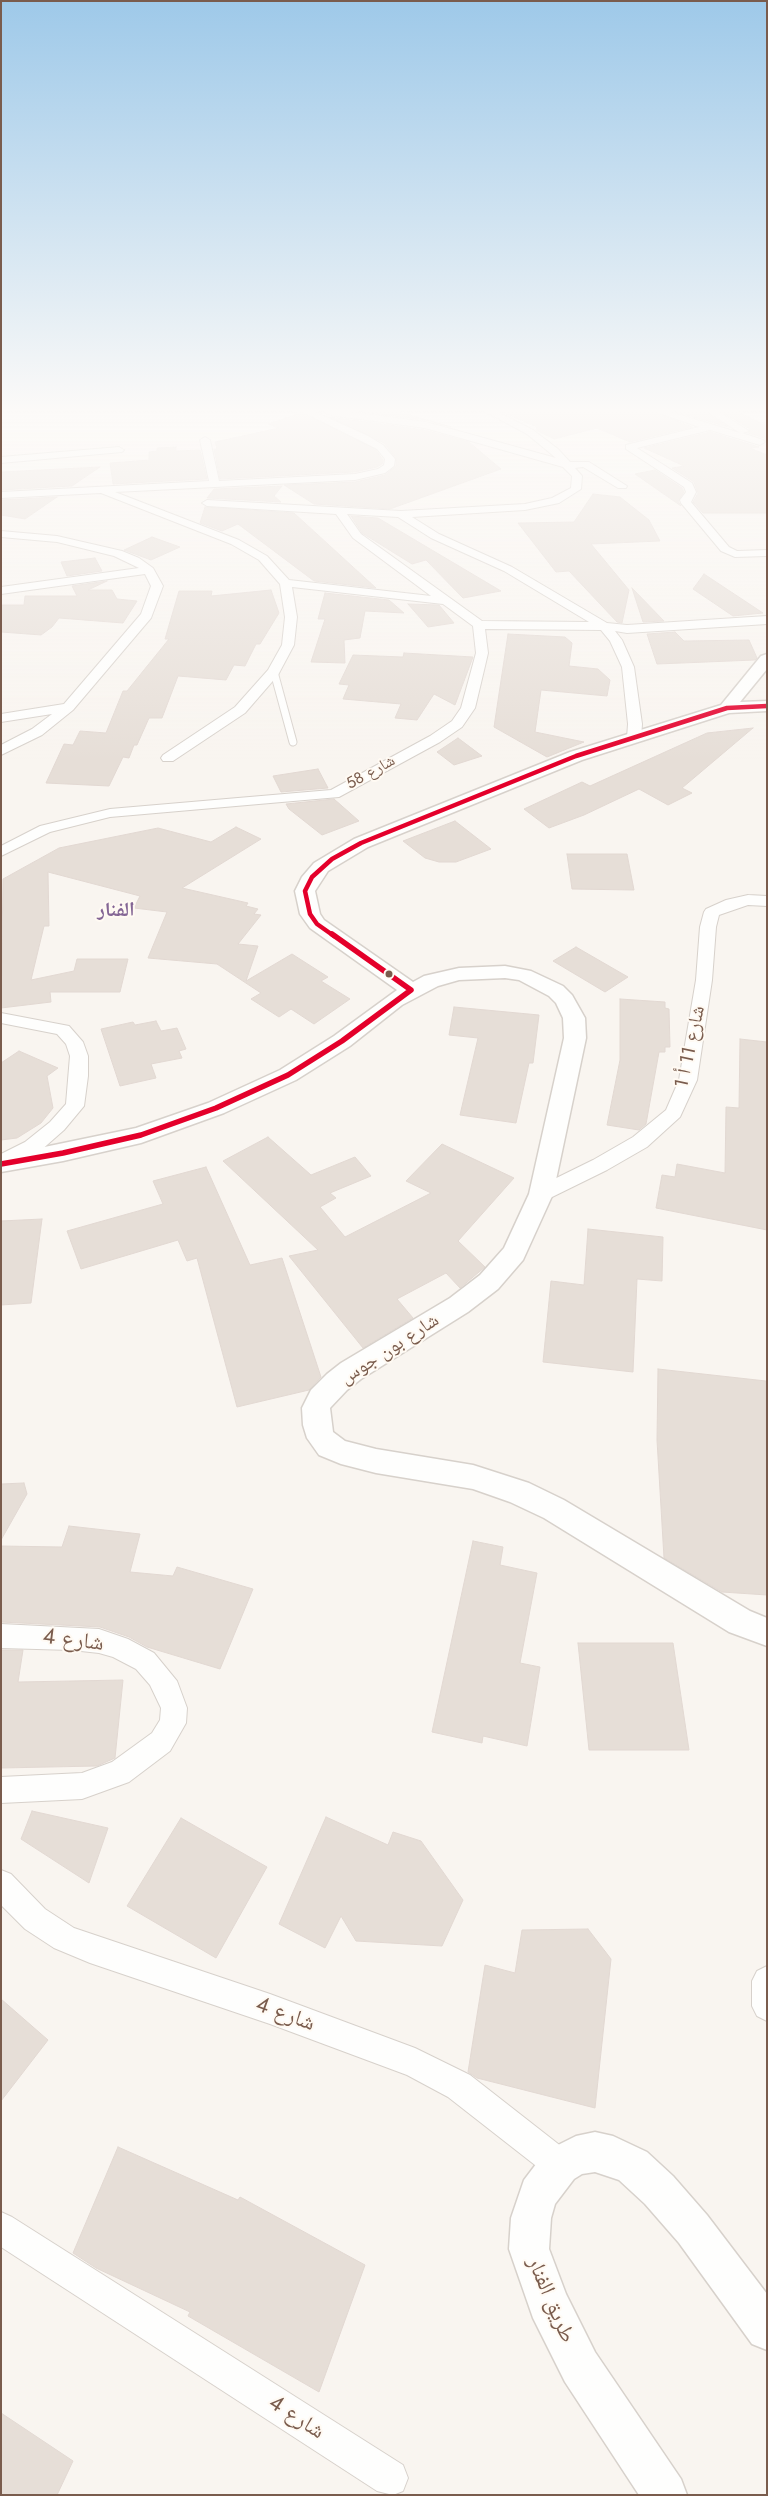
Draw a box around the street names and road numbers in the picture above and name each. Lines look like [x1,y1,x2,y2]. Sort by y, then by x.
street label: شارع 58 [343,752,399,794]
street label: شارع 11 أ 1 [671,1004,711,1090]
street label: شارع بون جوس [336,1310,444,1390]
street label: شارع 4 [41,1624,105,1658]
street label: شارع 4 [252,1992,318,2038]
street label: طريق الفنار [520,2253,580,2347]
street label: شارع 4 [263,2390,329,2446]

